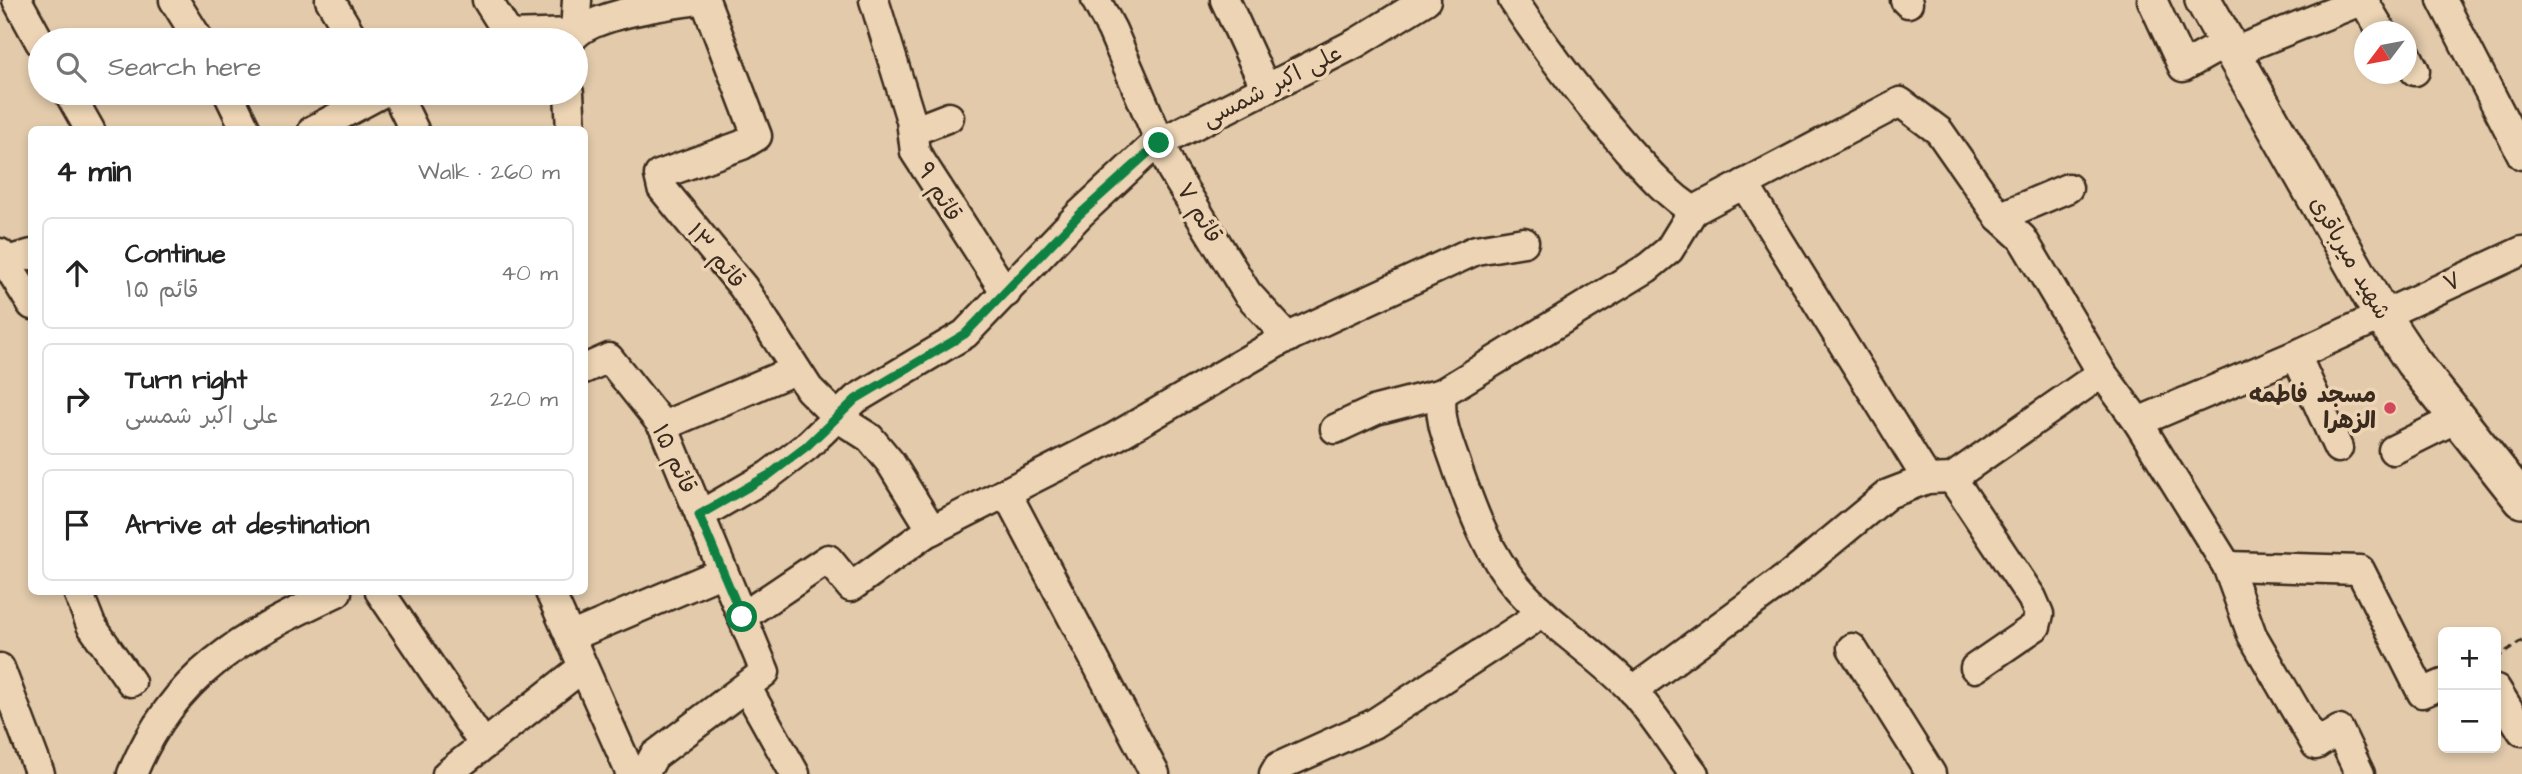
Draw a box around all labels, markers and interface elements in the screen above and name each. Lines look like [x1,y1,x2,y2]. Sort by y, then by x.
north arrow [2354,21,2417,84]
search box [28,28,588,105]
street label: علی اکبر شمسی [1197,37,1347,135]
icon: search [52,48,90,86]
text: Search here [108,49,261,85]
route end [1143,127,1174,158]
text: 4 min [56,151,131,193]
text: Walk · 260 m [418,156,560,188]
street label: قائم ۹ [908,156,969,228]
street label: قائم ۷ [1168,177,1230,250]
street label: شهید میرباقری [2302,190,2398,326]
street label: قائم ۱۳ [678,216,753,296]
text: Continue [125,236,226,272]
icon: ahead [58,254,96,292]
text: 40 m [501,257,558,289]
street label: ۷ [2438,264,2466,300]
text: قائم ۱۵ [125,274,199,306]
text: Turn right [125,362,247,398]
place label: مسجد فاطمه الزهرا [2249,379,2376,437]
icon: right [58,380,96,418]
text: 220 m [490,383,558,415]
text: علی اکبر شمسی [125,400,278,432]
marker: مسجد فاطمه الزهرا [2382,400,2398,416]
street label: قائم ۱۵ [643,419,704,499]
icon: arrive [58,506,96,544]
text: Arrive at destination [125,507,370,543]
route start [726,601,757,632]
map controls [2438,627,2501,753]
button: + [2438,627,2501,690]
button: − [2438,690,2501,753]

